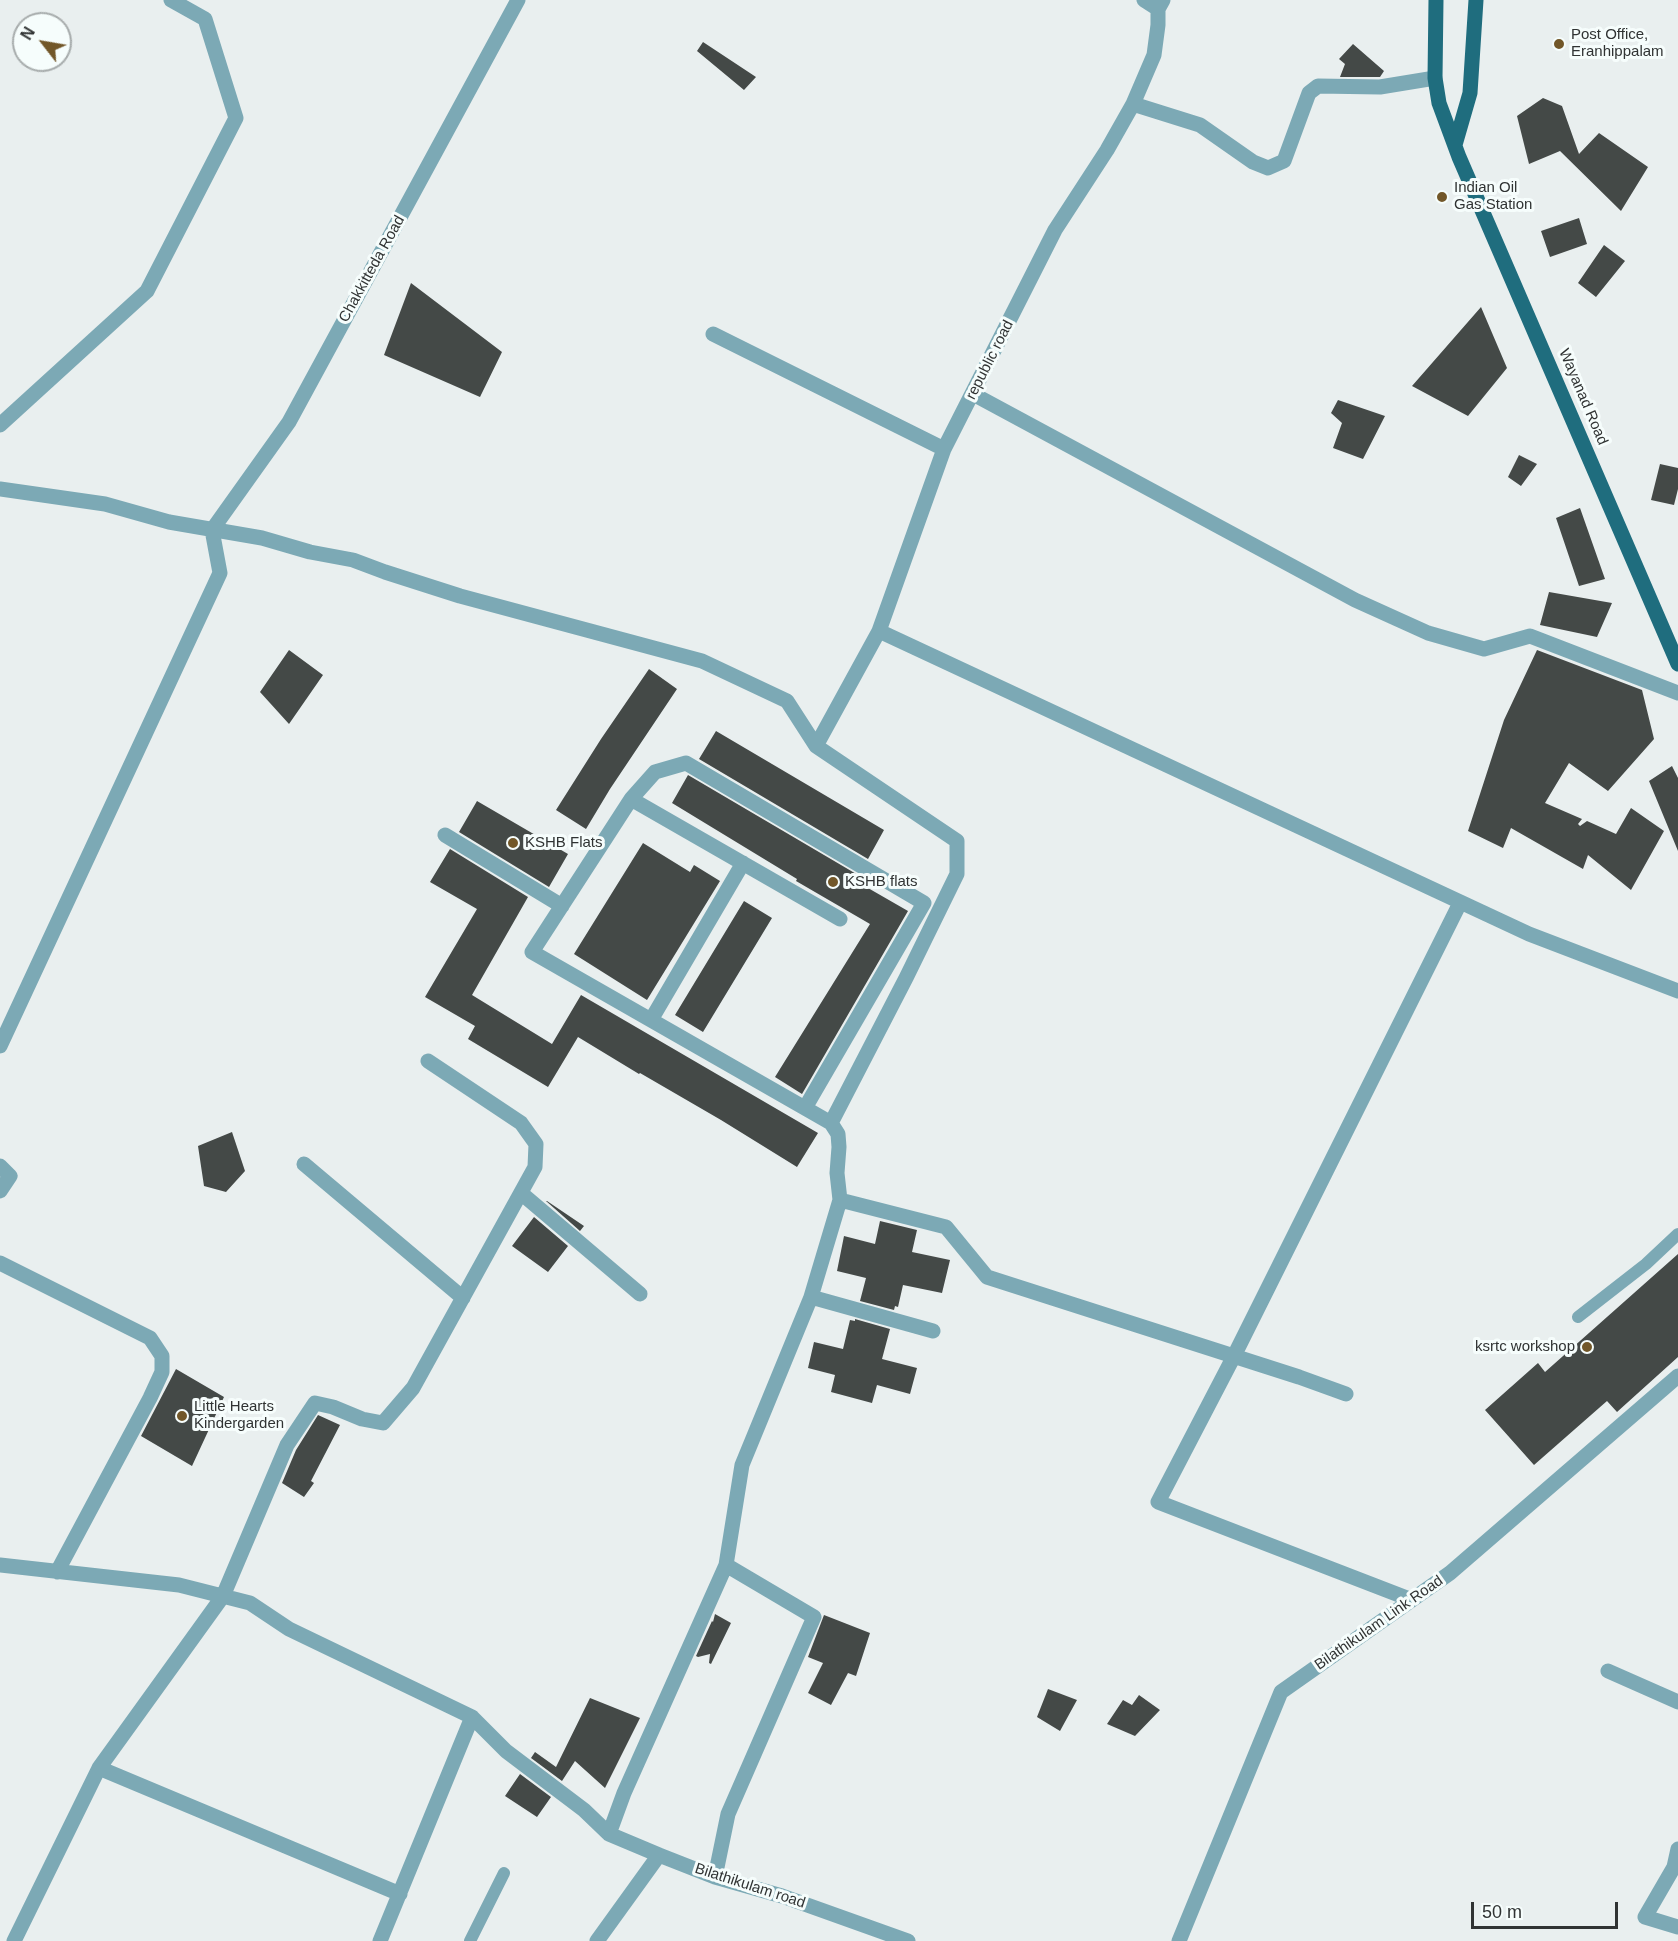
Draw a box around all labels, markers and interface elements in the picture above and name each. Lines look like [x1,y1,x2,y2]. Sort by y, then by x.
north arrow [12,12,72,72]
text: N [18,24,38,43]
place label: Post Office, Eranhippalam [1571,26,1664,61]
marker: Post Office, Eranhippalam [1552,37,1566,51]
place label: Indian Oil Gas Station [1454,179,1532,214]
marker: Indian Oil Gas Station [1435,190,1449,204]
street label: Chakkitteda Road [335,212,409,326]
street label: republic road [962,317,1018,403]
street label: Wayanad Road [1555,346,1611,448]
place label: KSHB Flats [525,834,603,852]
marker: KSHB Flats [506,836,520,850]
place label: KSHB flats [845,873,918,891]
marker: KSHB flats [826,875,840,889]
place label: ksrtc workshop [1475,1338,1575,1356]
marker: ksrtc workshop [1580,1340,1594,1354]
place label: Little Hearts Kindergarden [194,1398,284,1433]
marker: Little Hearts Kindergarden [175,1409,189,1423]
street label: Bilathikulam Link Road [1311,1572,1447,1674]
street label: Bilathikulam road [693,1860,807,1912]
scale bar [1474,1890,1621,1928]
text: 50 m [1482,1902,1522,1922]

